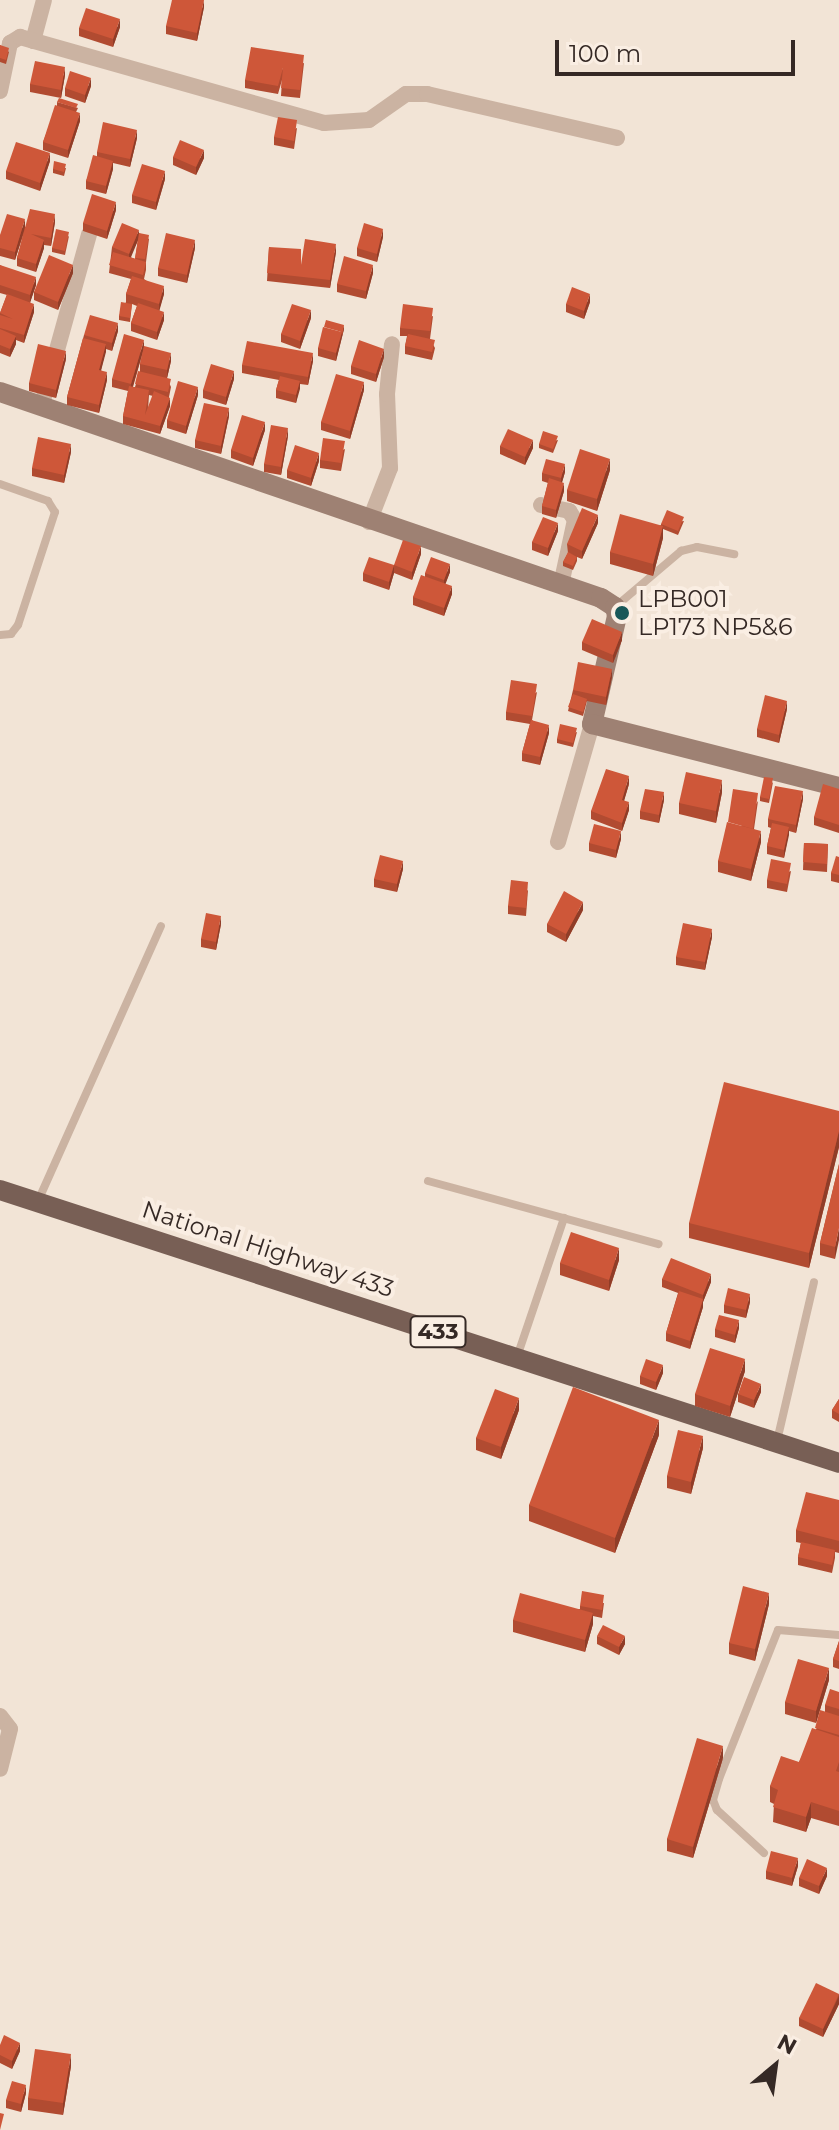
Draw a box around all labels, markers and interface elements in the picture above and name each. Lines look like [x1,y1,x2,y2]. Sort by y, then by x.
scale bar [559,24,799,74]
text: 100 m [569,39,641,68]
place label: LPB001 LP173 NP5&6 [638,585,793,641]
marker: LPB001 LP173 NP5&6 [613,604,631,622]
street label: National Highway 433 [139,1195,397,1303]
road number: 433 [408,1314,468,1350]
north arrow [735,2026,815,2106]
text: N [773,2028,801,2061]

